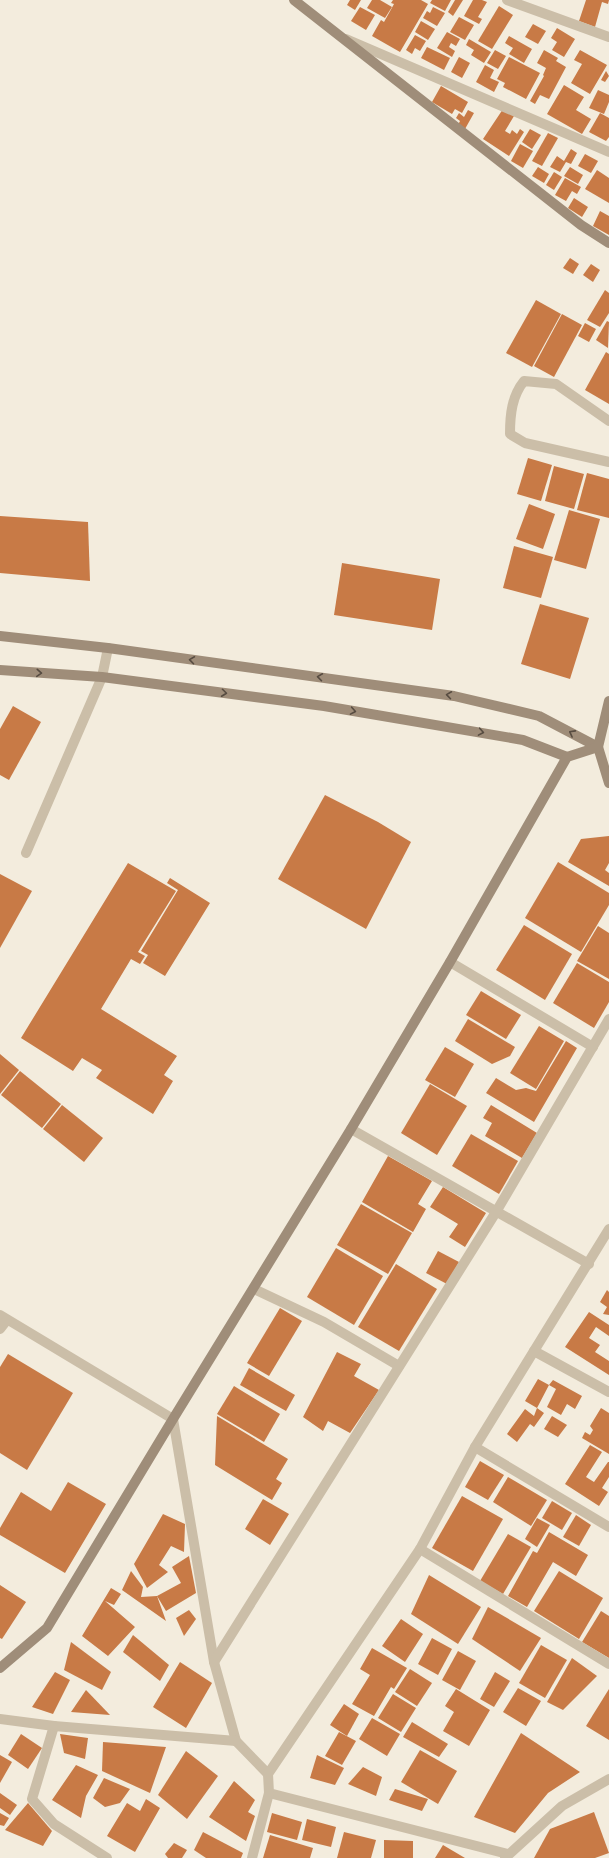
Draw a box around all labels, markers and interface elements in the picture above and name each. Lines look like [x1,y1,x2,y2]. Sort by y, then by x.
one-way arrow [189,656,195,665]
one-way arrow [36,668,42,677]
one-way arrow [317,673,323,682]
one-way arrow [221,688,227,697]
one-way arrow [446,691,452,700]
one-way arrow [349,706,356,714]
one-way arrow [478,728,484,736]
one-way arrow [569,731,577,738]

